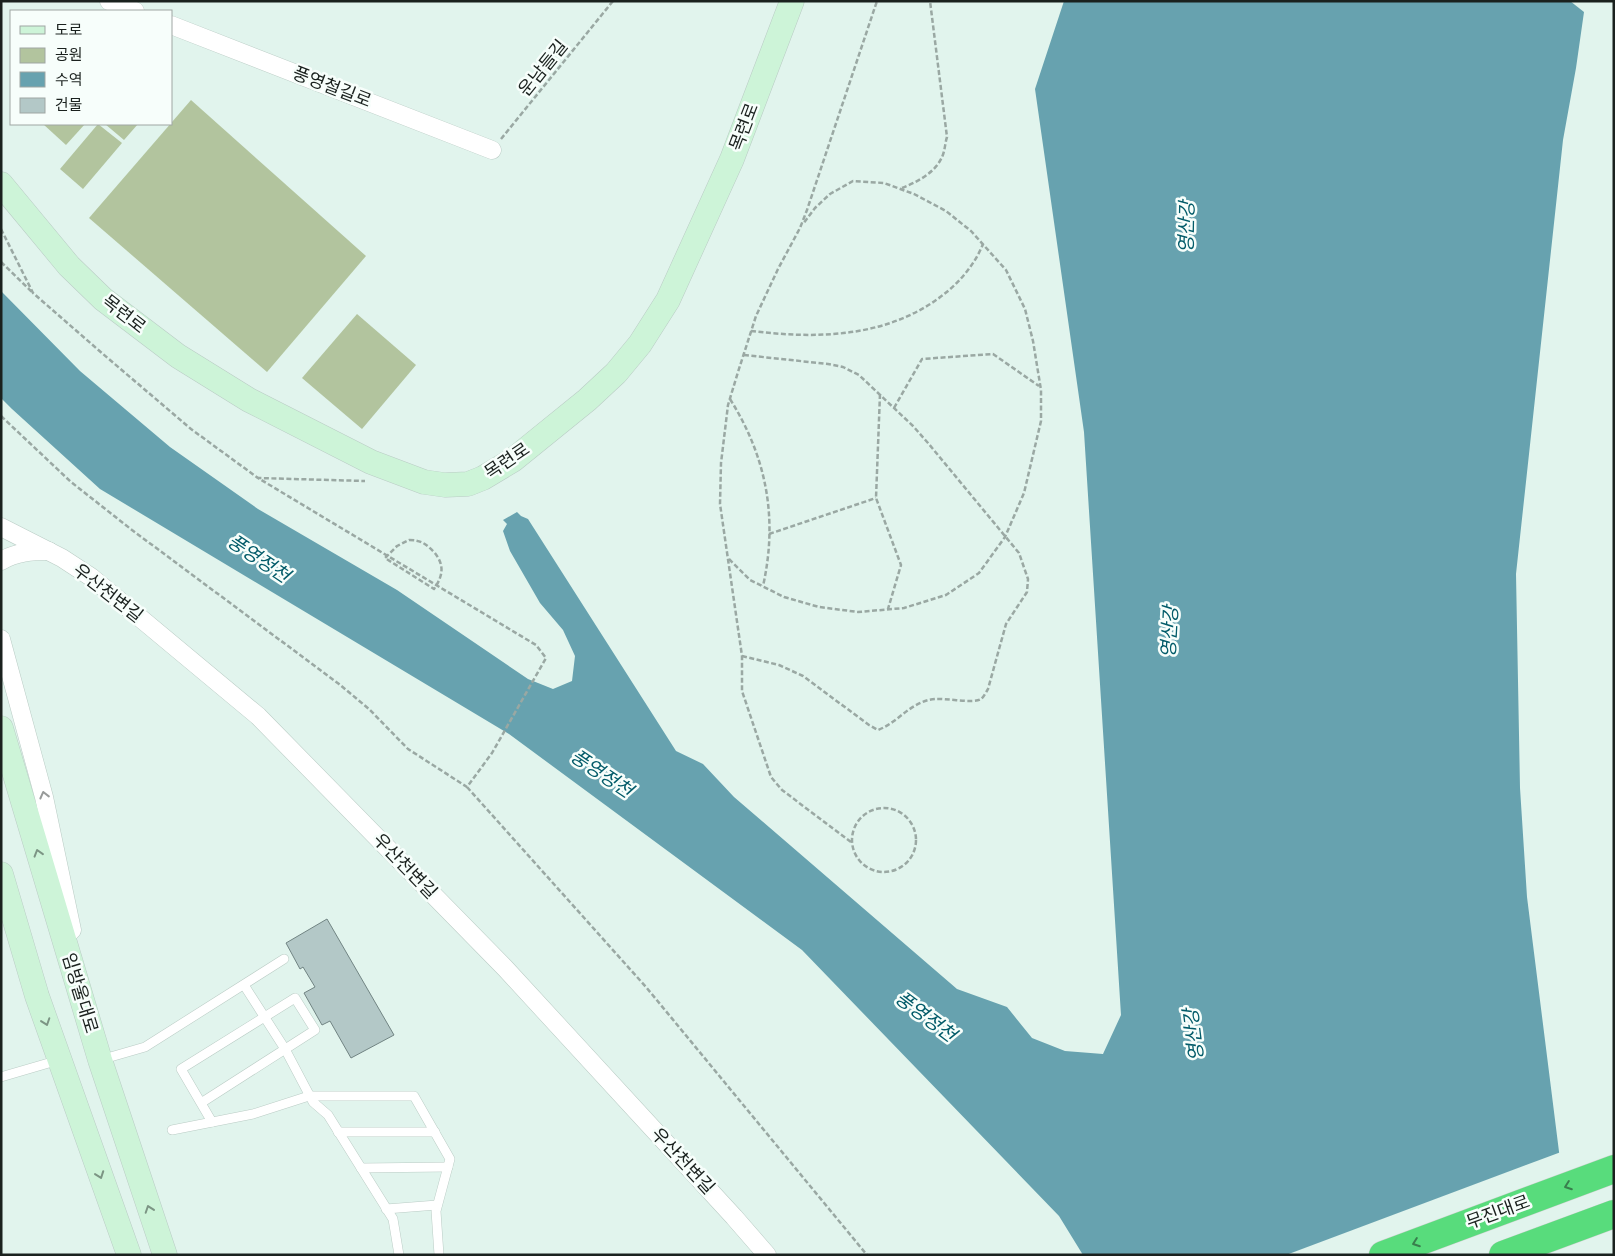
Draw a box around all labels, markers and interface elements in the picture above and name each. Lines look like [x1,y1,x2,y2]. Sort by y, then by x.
legend [10,10,172,125]
text: 도로 [55,21,83,39]
street label: 운남들길 [514,35,572,100]
text: 공원 [55,46,83,64]
street label: 풍영철길로 [290,62,375,111]
text: 수역 [55,71,83,89]
text: 건물 [55,96,83,114]
street label: 목련로 [725,100,762,154]
water label: 영산강 [1175,198,1197,253]
street label: 목련로 [98,290,150,337]
street label: 목련로 [480,438,533,483]
water label: 풍영정천 [224,529,295,588]
street label: 우산천변길 [69,559,147,626]
water label: 영산강 [1157,603,1181,659]
water label: 풍영정천 [567,744,638,803]
one-way arrow [39,792,49,800]
street label: 우산천변길 [369,829,442,903]
one-way arrow [34,849,44,858]
street label: 임방울대로 [58,950,103,1036]
water label: 풍영정천 [891,986,962,1047]
water label: 영산강 [1179,1005,1207,1062]
one-way arrow [40,1017,50,1025]
street label: 우산천변길 [647,1123,719,1198]
one-way arrow [94,1170,104,1179]
one-way arrow [1564,1180,1573,1190]
street label: 무진대로 [1463,1190,1533,1233]
one-way arrow [145,1205,155,1213]
one-way arrow [1412,1237,1420,1247]

